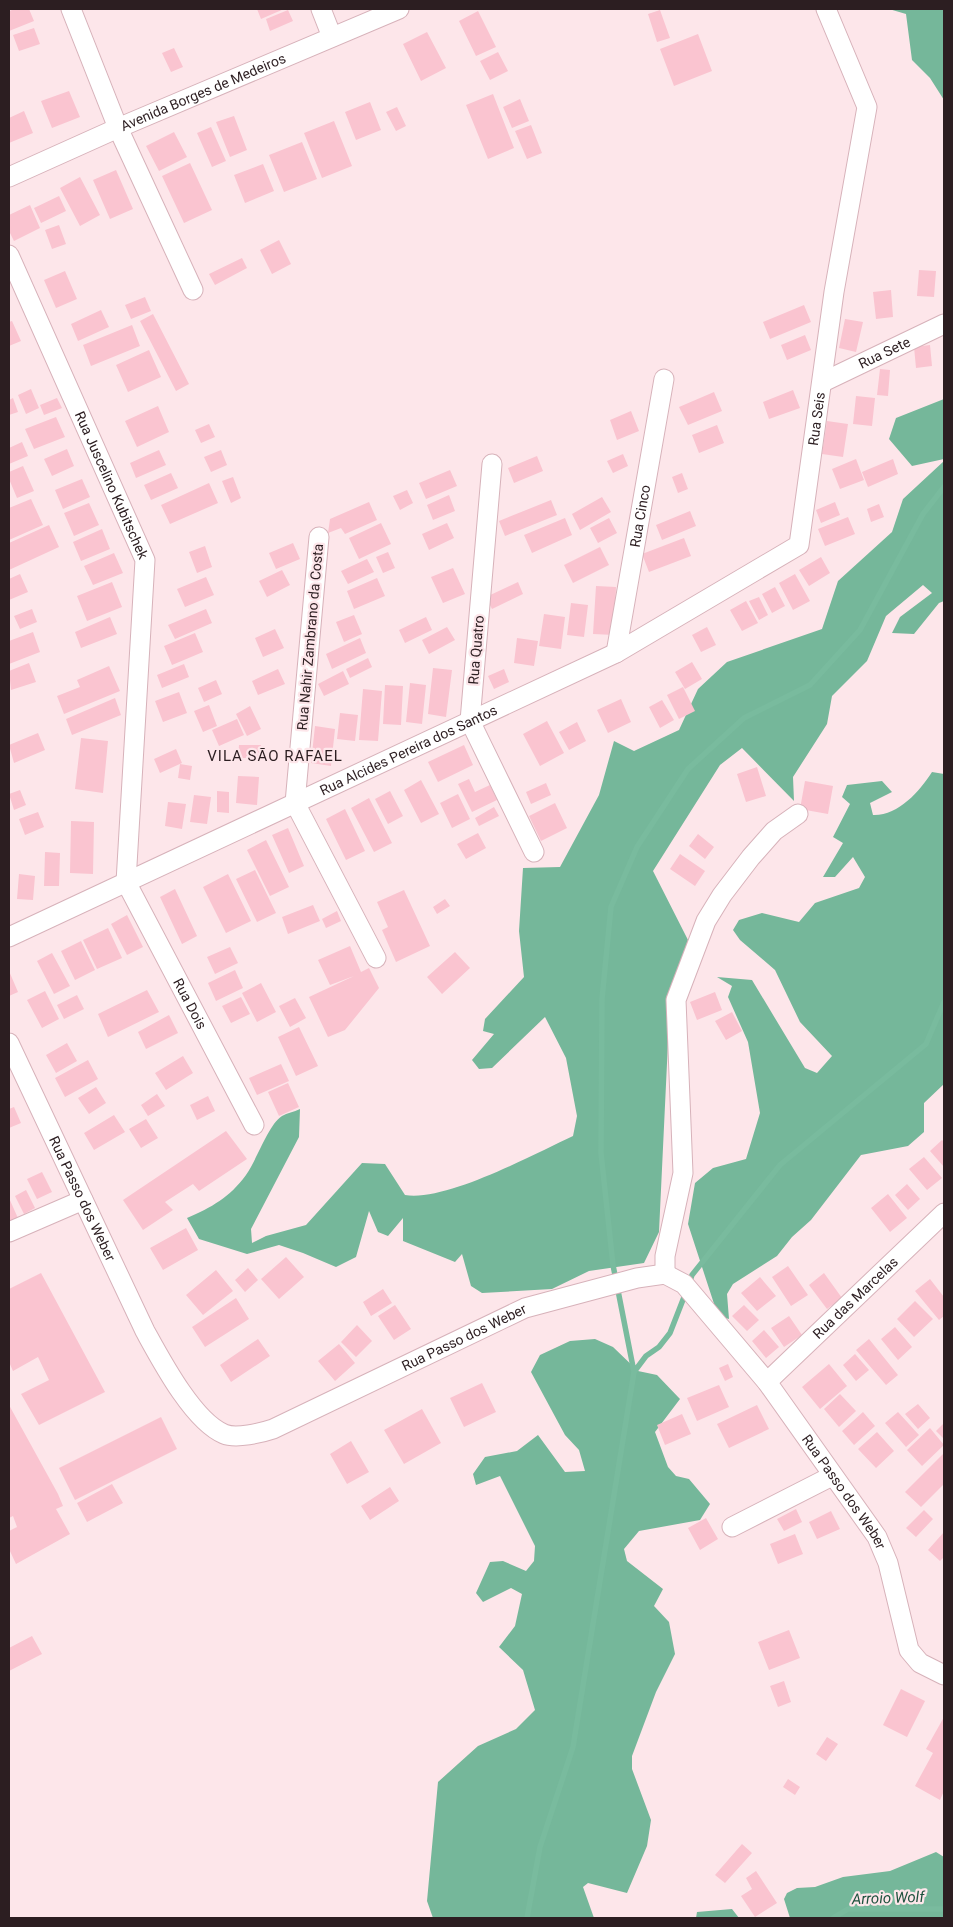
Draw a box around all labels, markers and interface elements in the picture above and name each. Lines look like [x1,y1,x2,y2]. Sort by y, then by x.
street label: Avenida Borges de Medeiros [118,50,288,134]
street label: Rua Sete [856,333,913,372]
street label: Rua Seis [805,391,828,447]
street label: Rua Juscelino Kubitschek [72,409,152,562]
street label: Rua Cinco [627,484,653,549]
street label: Rua Nahir Zambrano da Costa [294,543,326,731]
street label: Rua Quatro [465,615,487,685]
street label: Rua Alcides Pereira dos Santos [317,702,500,798]
district label: VILA SÃO RAFAEL [207,747,343,765]
street label: Rua Dois [170,975,210,1032]
street label: Rua Passo dos Weber [46,1134,119,1264]
street label: Rua das Marcelas [809,1254,901,1342]
street label: Rua Passo dos Weber [399,1300,529,1374]
street label: Rua Passo dos Weber [799,1431,889,1552]
water label: Arroio Wolf [850,1888,927,1908]

